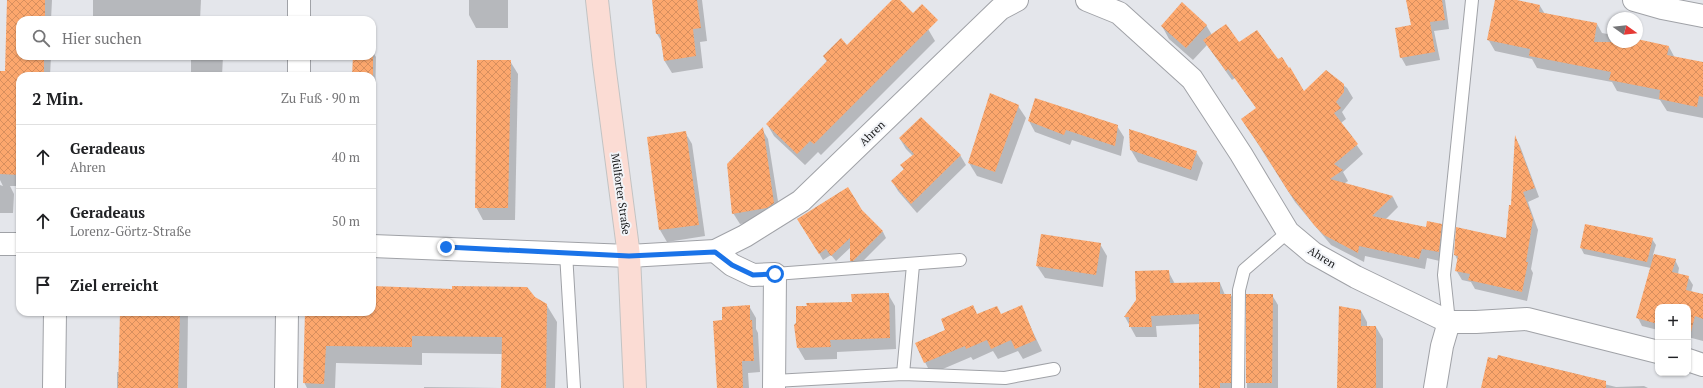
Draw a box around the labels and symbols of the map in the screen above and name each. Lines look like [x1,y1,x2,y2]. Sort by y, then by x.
north arrow [1607,12,1643,48]
street label: Ahren [856,117,888,149]
street label: Mülforter Straße [608,152,634,236]
route end [437,238,455,256]
street label: Ahren [1305,243,1339,271]
route start [766,265,784,283]

